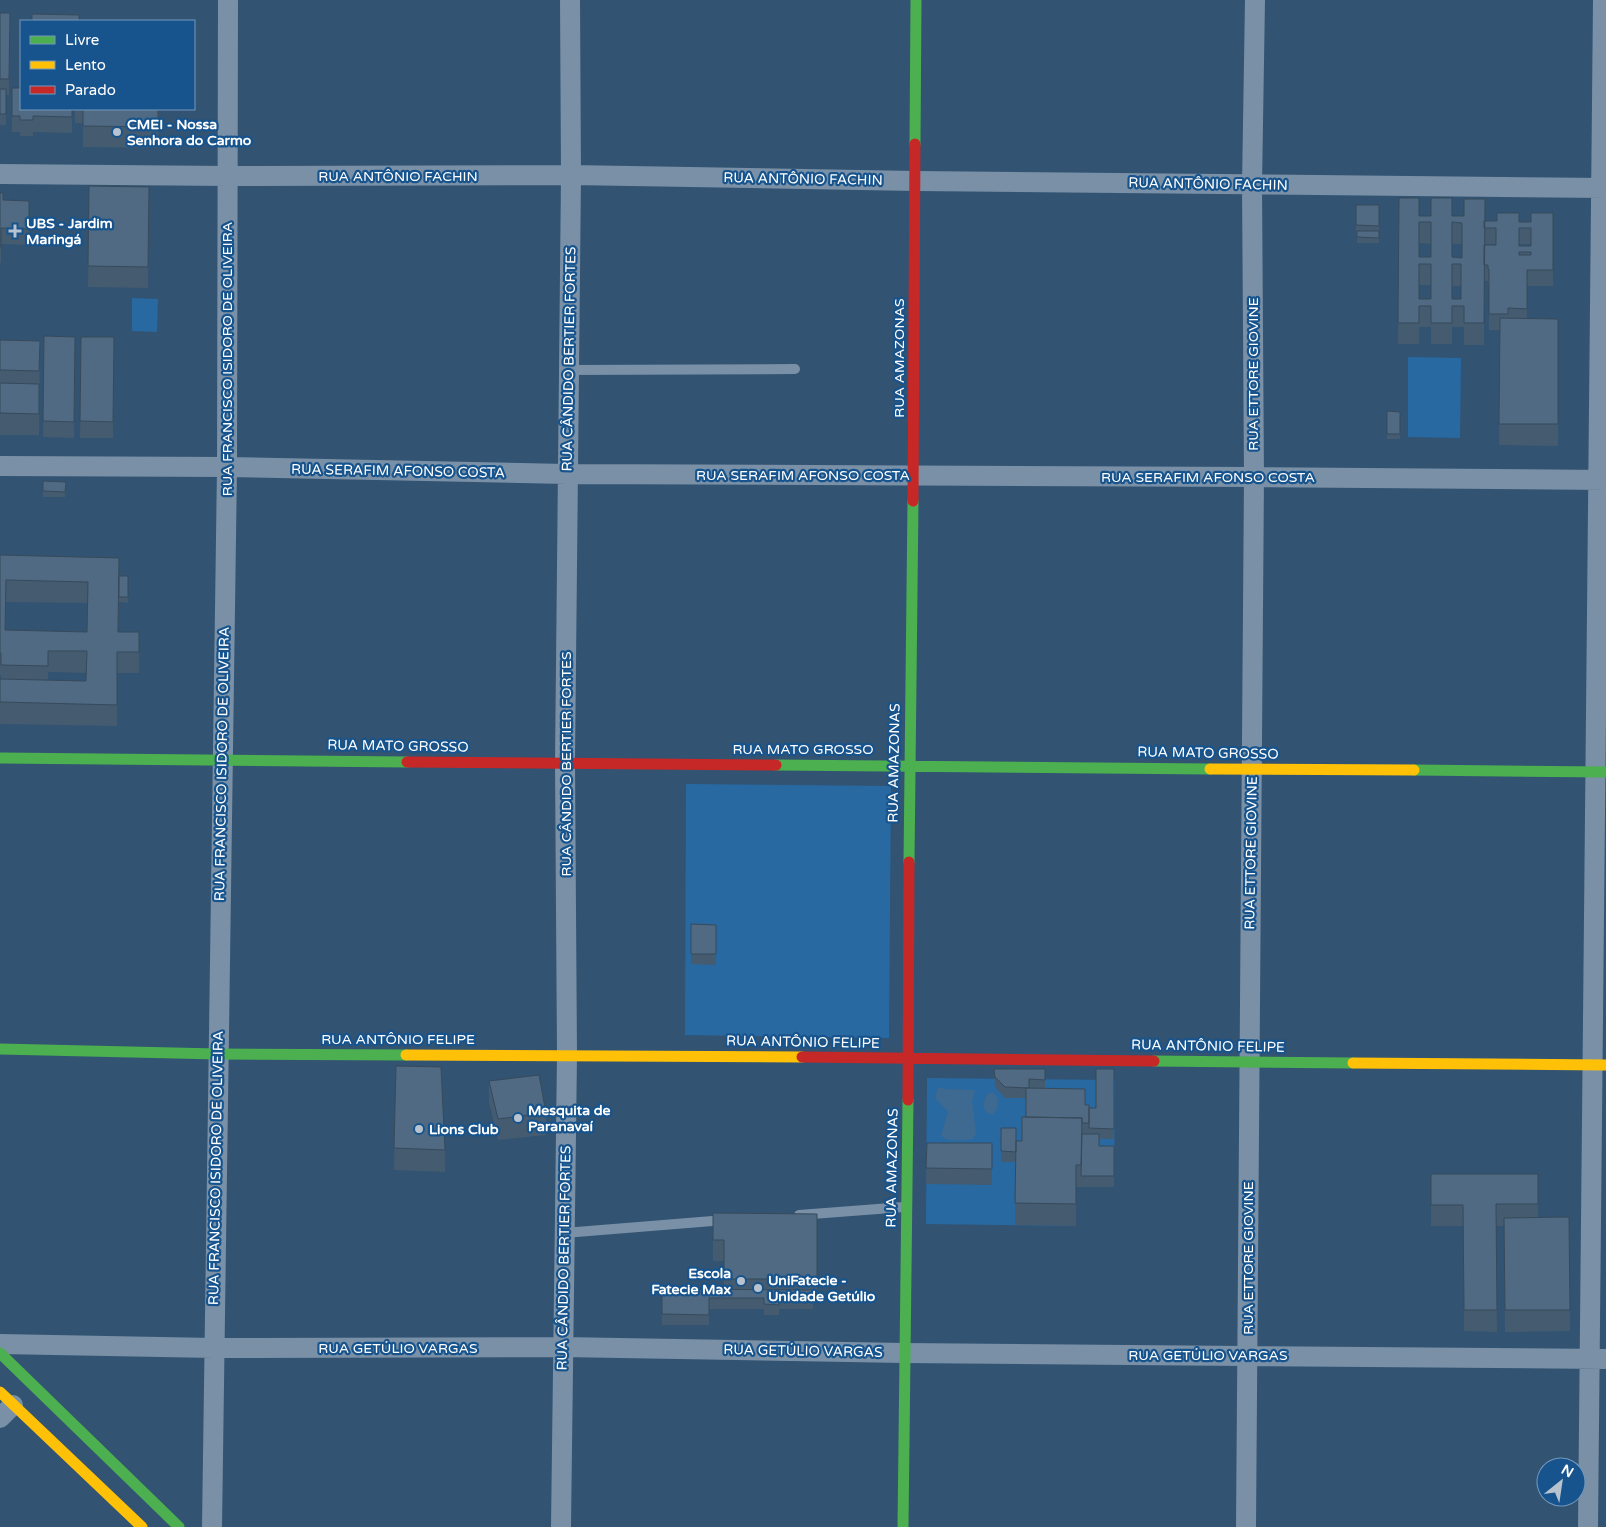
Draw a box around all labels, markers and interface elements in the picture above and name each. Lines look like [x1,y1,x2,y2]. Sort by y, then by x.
legend [20,20,195,110]
text: Livre [65,31,99,49]
text: Lento [65,56,106,74]
text: Parado [65,81,116,99]
place label: CMEI - Nossa Senhora do Carmo [127,116,252,149]
marker: CMEI - Nossa Senhora do Carmo [111,126,123,138]
street label: RUA ANTÔNIO FACHIN [318,168,478,185]
street label: RUA ANTÔNIO FACHIN [723,169,883,189]
street label: RUA ANTÔNIO FACHIN [1128,174,1288,194]
place label: UBS - Jardim Maringá [26,215,113,248]
street label: RUA FRANCISCO ISIDORO DE OLIVEIRA [219,222,236,496]
marker: UBS - Jardim Maringá [8,224,22,238]
street label: RUA CÂNDIDO BERTIER FORTES [559,246,579,472]
street label: RUA ETTORE GIOVINE [1245,297,1262,451]
street label: RUA AMAZONAS [891,298,908,418]
street label: RUA SERAFIM AFONSO COSTA [291,461,505,481]
street label: RUA SERAFIM AFONSO COSTA [696,467,910,484]
street label: RUA SERAFIM AFONSO COSTA [1101,469,1315,486]
street label: RUA FRANCISCO ISIDORO DE OLIVEIRA [211,627,233,901]
street label: RUA CÂNDIDO BERTIER FORTES [558,651,575,877]
street label: RUA AMAZONAS [884,703,904,823]
street label: RUA MATO GROSSO [327,736,469,756]
street label: RUA MATO GROSSO [732,741,874,758]
street label: RUA MATO GROSSO [1137,743,1279,763]
street label: RUA ETTORE GIOVINE [1241,776,1261,930]
street label: RUA FRANCISCO ISIDORO DE OLIVEIRA [205,1031,227,1305]
street label: RUA ANTÔNIO FELIPE [321,1031,475,1048]
street label: RUA ANTÔNIO FELIPE [726,1032,880,1052]
street label: RUA ANTÔNIO FELIPE [1131,1036,1285,1056]
place label: Mesquita de Paranavaí [528,1102,611,1135]
street label: RUA AMAZONAS [882,1108,902,1228]
marker: Mesquita de Paranavaí [512,1112,524,1124]
place label: Lions Club [429,1121,499,1138]
marker: Lions Club [413,1123,425,1135]
street label: RUA CÂNDIDO BERTIER FORTES [554,1145,574,1371]
street label: RUA ETTORE GIOVINE [1240,1181,1257,1335]
place label: Escola Fatecie Max [651,1265,731,1298]
place label: UniFatecie - Unidade Getúlio [768,1272,876,1305]
marker: Escola Fatecie Max [735,1275,747,1287]
marker: UniFatecie - Unidade Getúlio [752,1282,764,1294]
street label: RUA GETÚLIO VARGAS [318,1340,478,1357]
street label: RUA GETÚLIO VARGAS [723,1341,883,1361]
street label: RUA GETÚLIO VARGAS [1128,1347,1288,1364]
north arrow [1536,1457,1586,1507]
text: N [1558,1461,1576,1481]

